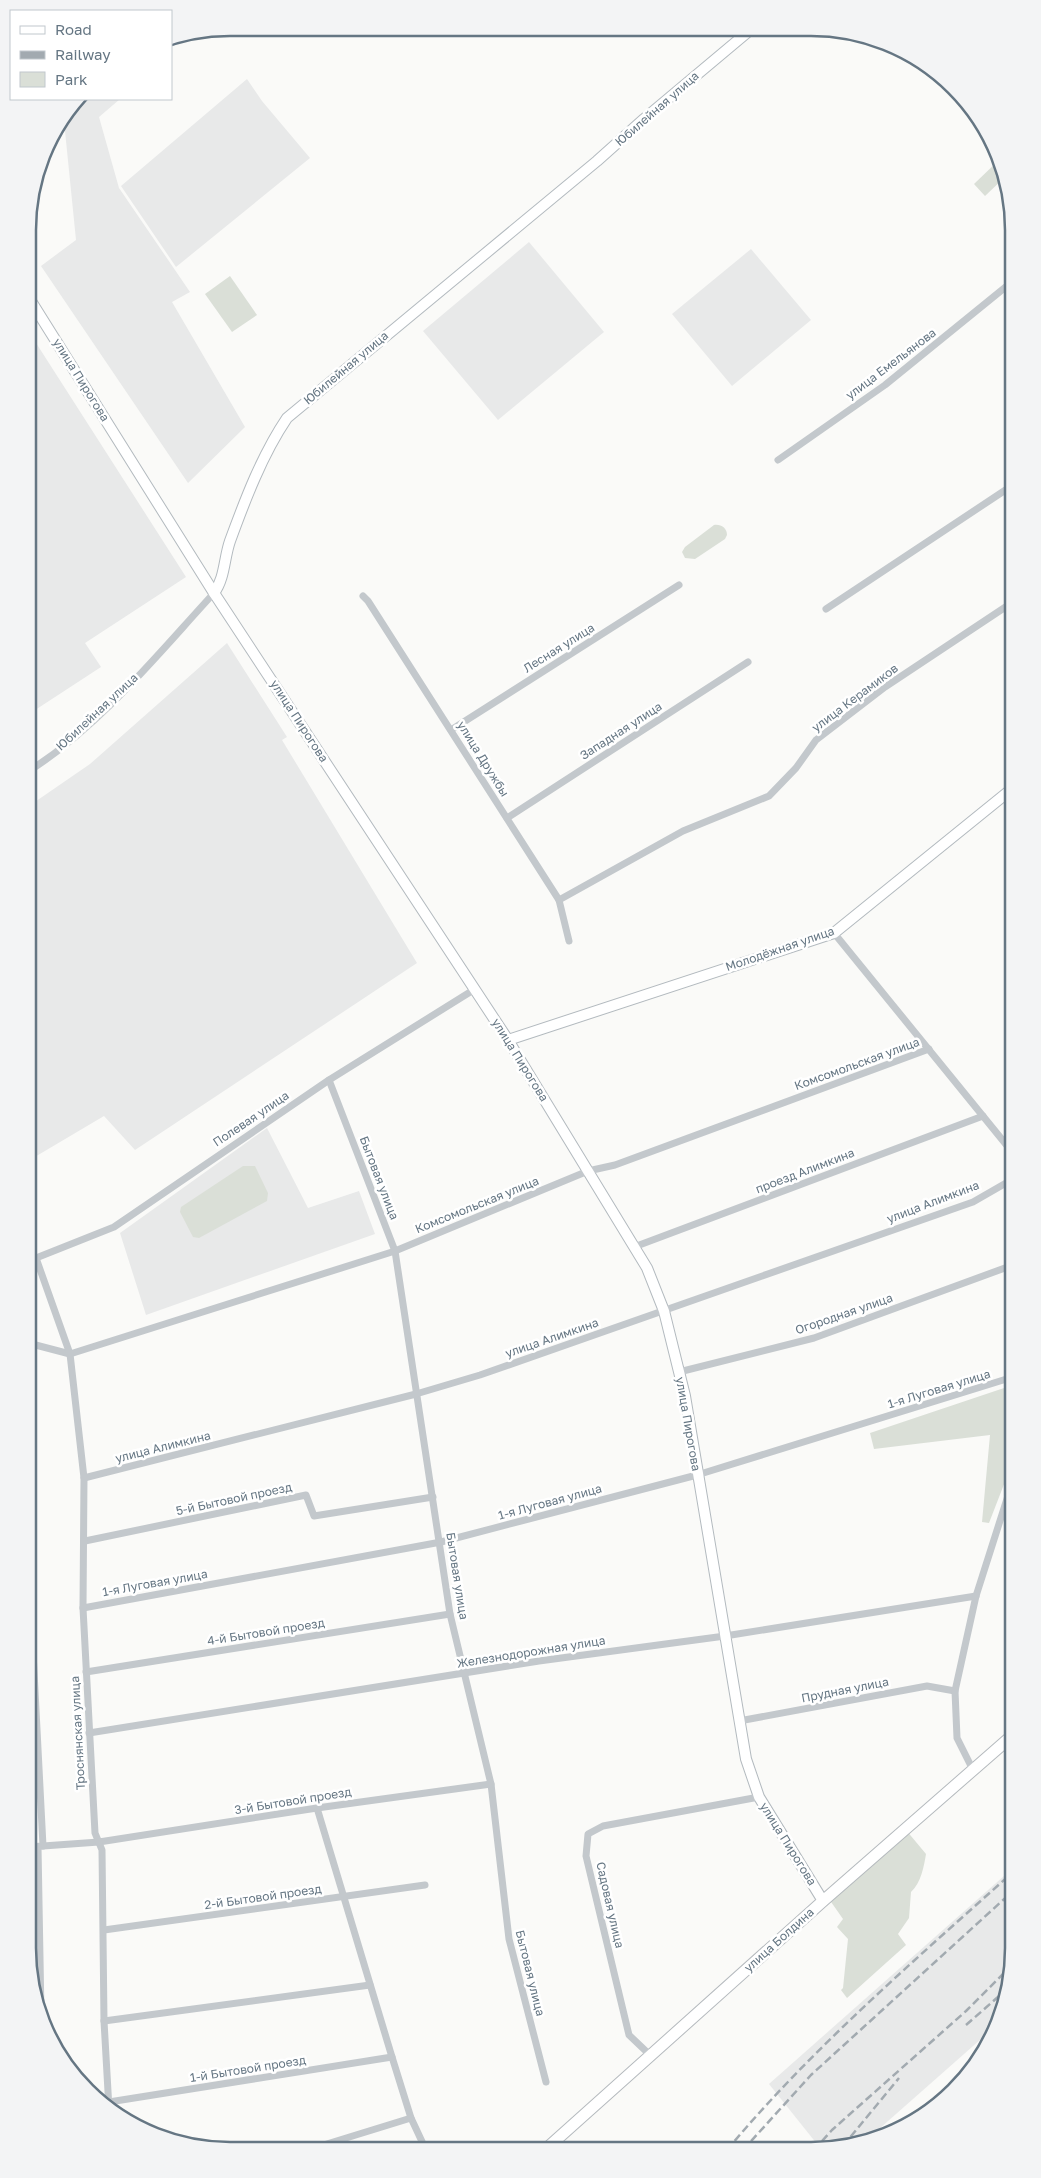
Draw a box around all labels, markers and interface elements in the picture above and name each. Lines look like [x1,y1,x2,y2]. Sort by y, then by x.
legend [10,10,172,100]
text: Road [55,20,92,38]
text: Railway [55,45,111,63]
street label: Юбилейная улица [612,68,702,149]
text: Park [55,70,88,88]
street label: улица Емельянова [843,325,939,402]
street label: Юбилейная улица [300,328,391,408]
street label: улица Пирогова [50,335,113,424]
street label: Лесная улица [520,620,597,675]
street label: улица Керамиков [809,660,901,735]
street label: Юбилейная улица [53,670,141,753]
street label: улица Пирогова [267,677,332,765]
street label: Западная улица [577,698,665,763]
street label: улица Дружбы [454,718,513,799]
street label: Молодёжная улица [723,923,836,974]
street label: улица Пирогова [489,1015,552,1104]
street label: Комсомольская улица [792,1034,921,1093]
street label: Полевая улица [210,1088,292,1150]
street label: Бытовая улица [357,1134,402,1222]
street label: проезд Алимкина [753,1145,856,1196]
street label: Комсомольская улица [413,1173,541,1236]
street label: улица Алимкина [885,1177,981,1226]
street label: Огородная улица [793,1290,895,1337]
street label: улица Алимкина [503,1315,600,1361]
street label: 1-я Луговая улица [886,1366,992,1411]
street label: улица Пирогова [673,1376,704,1472]
street label: улица Алимкина [114,1427,212,1466]
street label: 5-й Бытовой проезд [175,1479,293,1518]
street label: 1-я Луговая улица [496,1480,603,1523]
street label: Бытовая улица [443,1531,472,1621]
street label: 1-я Луговая улица [101,1566,209,1599]
street label: 4-й Бытовой проезд [206,1615,326,1648]
street label: Железнодорожная улица [456,1632,606,1671]
street label: Прудная улица [800,1674,890,1705]
street label: Троснянская улица [67,1676,88,1790]
street label: 3-й Бытовой проезд [233,1784,352,1817]
street label: улица Пирогова [757,1799,820,1888]
street label: Садовая улица [593,1860,628,1949]
street label: 2-й Бытовой проезд [203,1881,322,1912]
street label: улица Болдина [741,1904,817,1975]
street label: Бытовая улица [513,1928,548,2018]
street label: 1-й Бытовой проезд [189,2052,307,2085]

